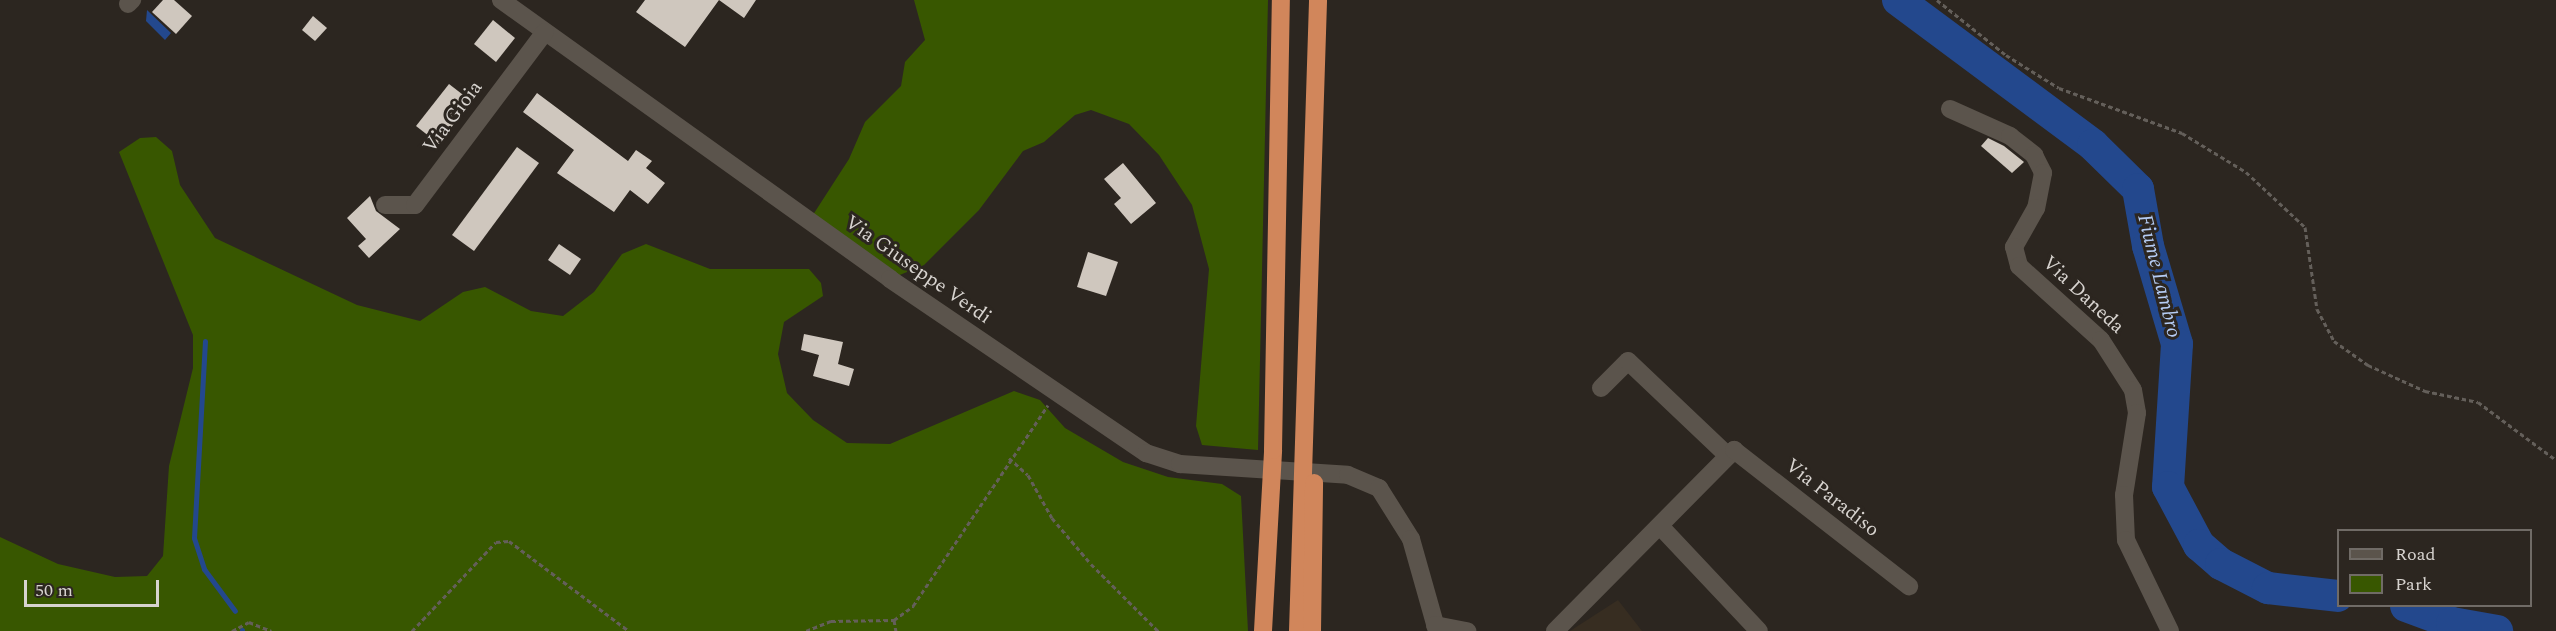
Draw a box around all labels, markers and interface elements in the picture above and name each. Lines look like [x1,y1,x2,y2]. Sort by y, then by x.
street label: Via Gioia [418,76,488,158]
street label: Via Giuseppe Verdi [840,210,996,330]
water label: Fiume Lambro [2131,212,2187,340]
street label: Via Daneda [2037,251,2129,339]
street label: Via Paradiso [1780,454,1884,542]
legend [2337,529,2532,607]
text: Road [2395,541,2436,568]
scale bar [27,568,162,606]
text: Park [2395,571,2432,598]
text: 50 m [35,577,73,604]

